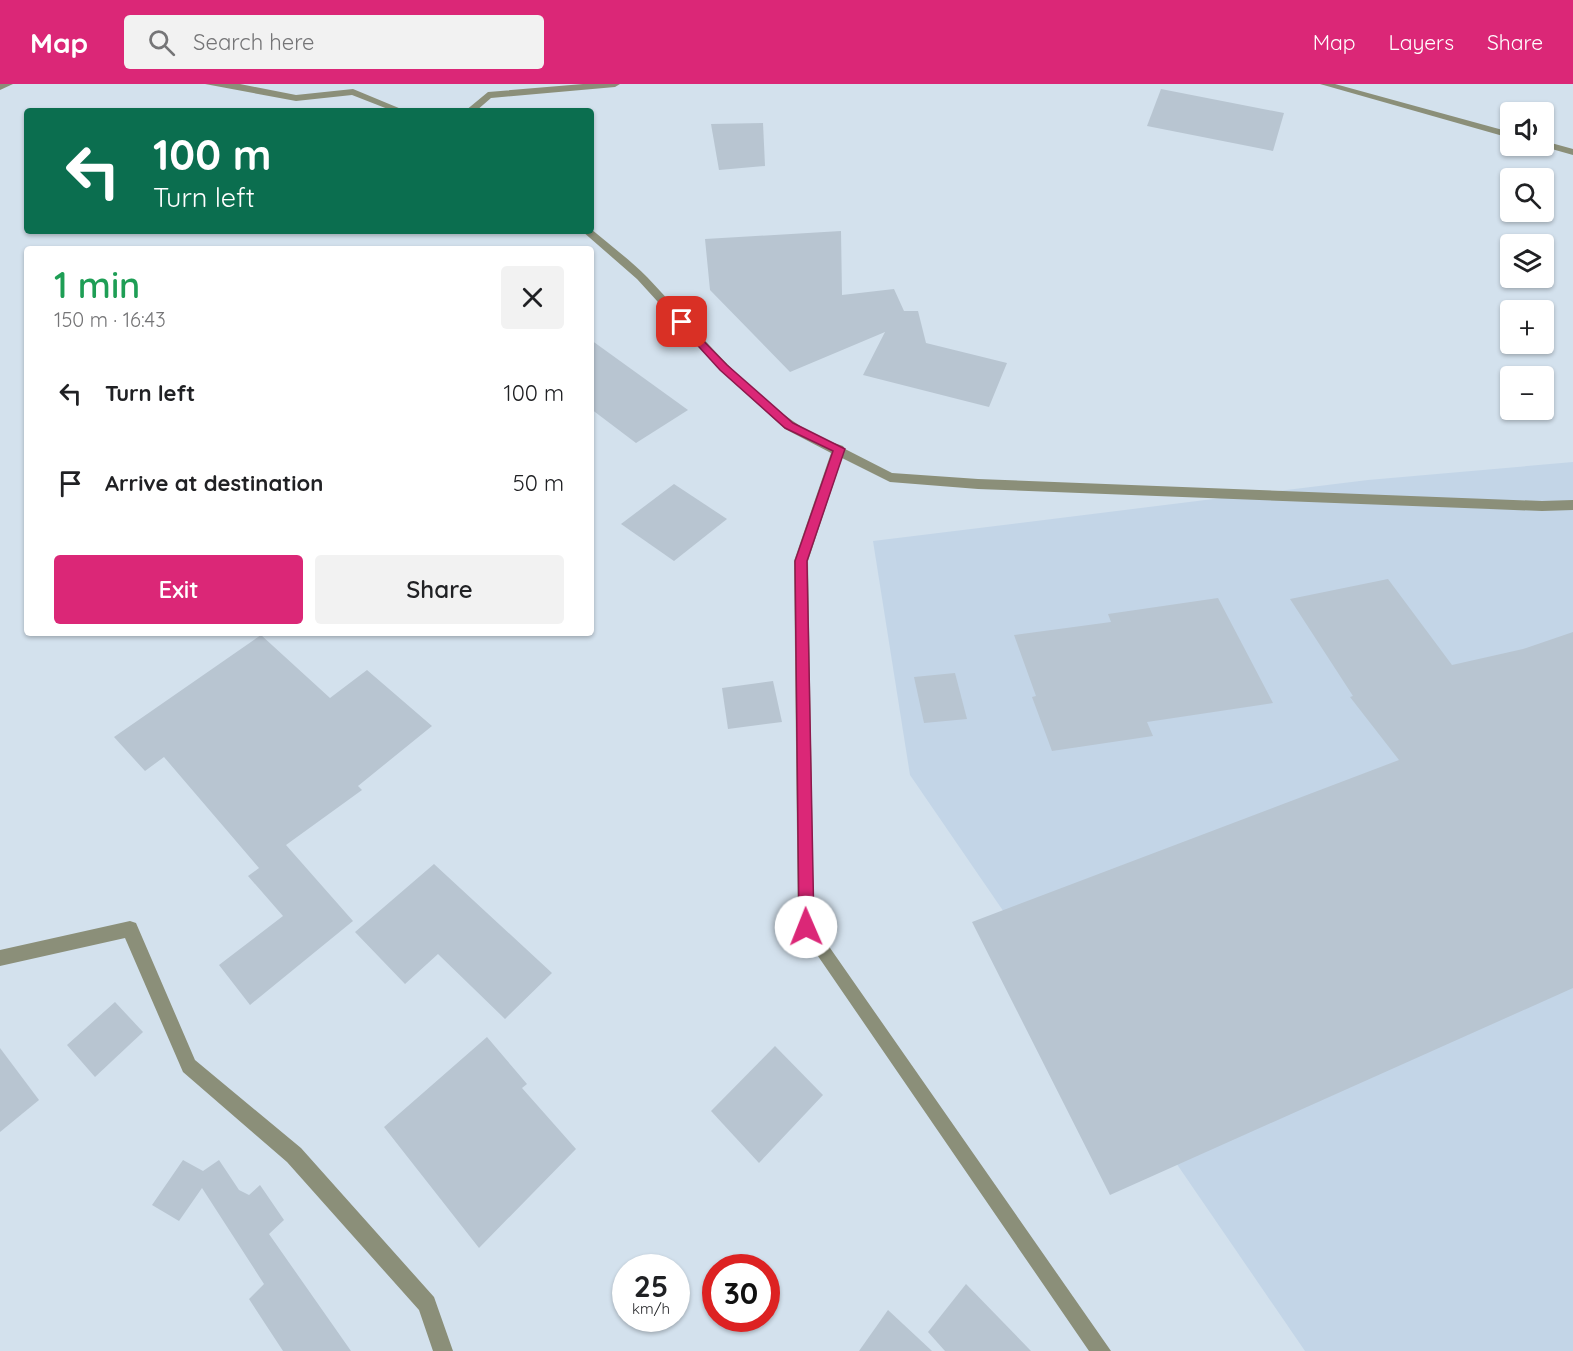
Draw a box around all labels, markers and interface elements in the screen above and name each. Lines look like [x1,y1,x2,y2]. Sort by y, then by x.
search box [124,15,544,69]
text: Map [30,25,88,60]
icon: search [145,26,178,59]
text: Search here [193,28,315,56]
text: Map [1313,29,1356,55]
text: Layers [1389,29,1454,55]
text: Share [1487,29,1543,55]
map controls [1500,102,1554,420]
button: sound [1500,102,1554,156]
text: 100 m [153,128,271,181]
icon: left [54,132,132,210]
button: search [1500,168,1554,222]
text: Turn left [153,180,255,214]
button: layers [1500,234,1554,288]
text: 1 min [54,262,140,307]
button: close [501,266,564,329]
pin [656,296,707,347]
button: + [1500,300,1554,354]
icon: arrive [665,305,698,338]
text: 150 m · 16:43 [54,307,166,332]
button: − [1500,366,1554,420]
icon: left [54,377,87,410]
text: Turn left [105,379,195,407]
text: 100 m [504,379,564,407]
icon: arrive [54,467,87,500]
text: Arrive at destination [105,469,323,497]
text: 50 m [513,469,564,497]
button: Exit [54,555,303,624]
button: Share [315,555,564,624]
position arrow [774,895,838,959]
speed limit sign: 30 [702,1254,780,1332]
text: 25 [634,1267,668,1305]
text: km/h [632,1299,670,1318]

